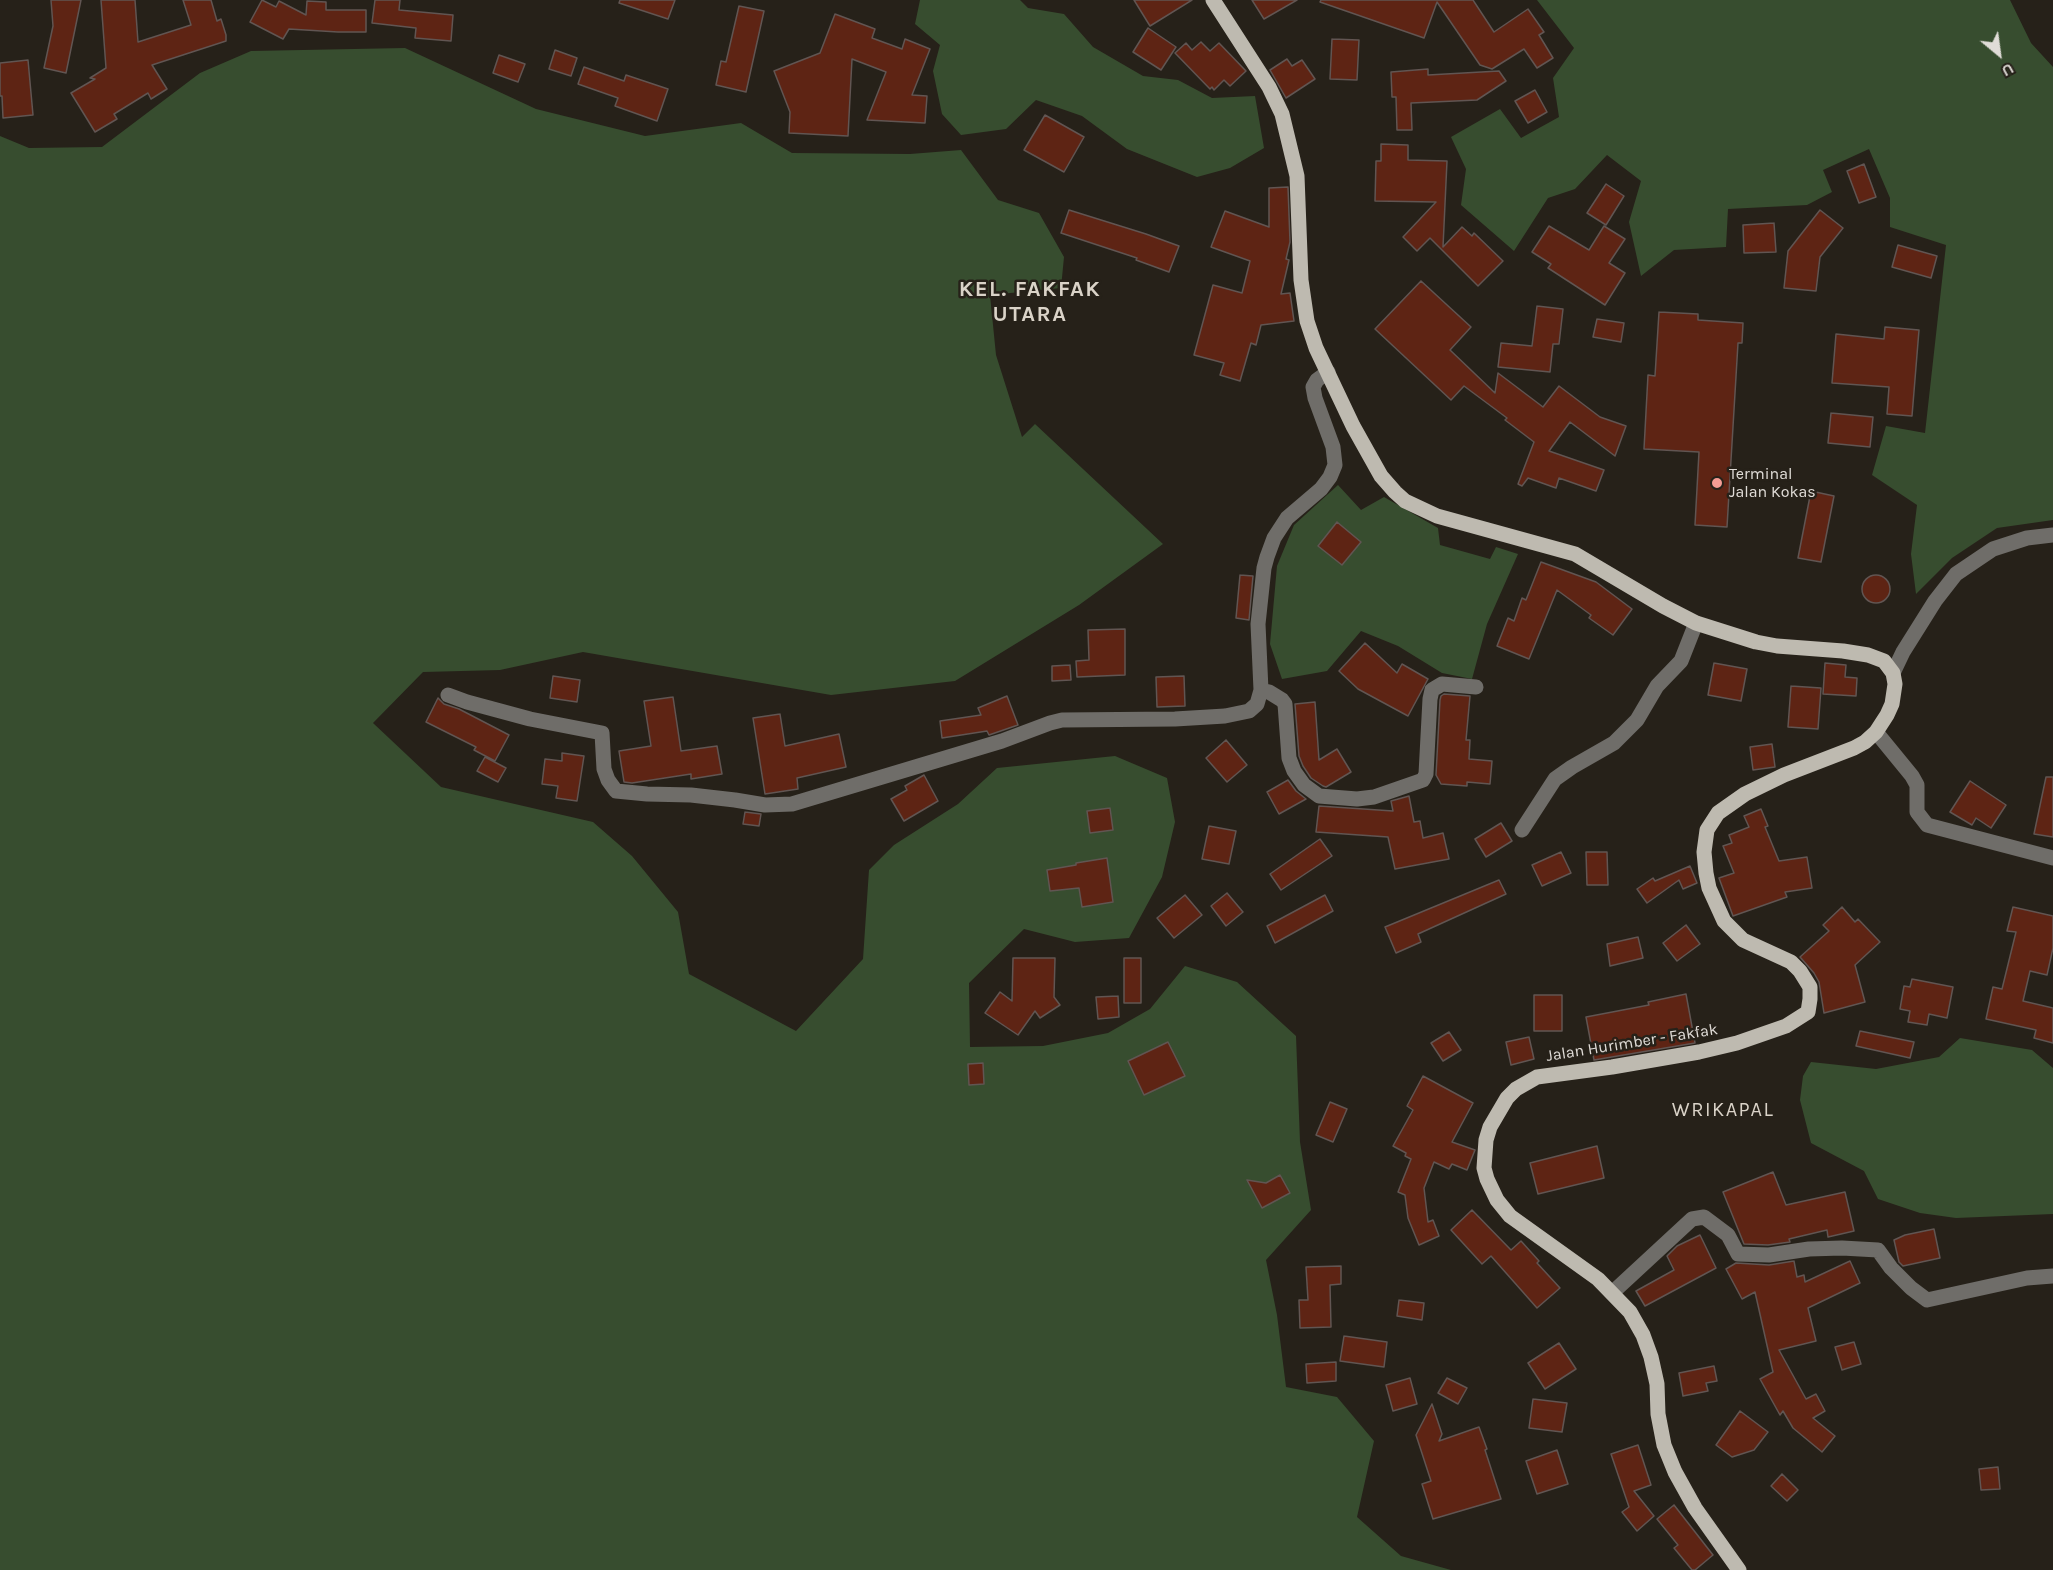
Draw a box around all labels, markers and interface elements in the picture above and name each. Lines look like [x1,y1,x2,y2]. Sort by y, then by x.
north arrow [1969,24,2029,84]
text: U [1999,59,2017,81]
district label: KEL. FAKFAK UTARA [959,277,1101,328]
place label: Terminal Jalan Kokas [1729,464,1816,502]
marker: Terminal Jalan Kokas [1710,476,1724,490]
street label: Jalan Hurimber - Fakfak [1545,1020,1719,1066]
district label: WRIKAPAL [1672,1098,1774,1122]

